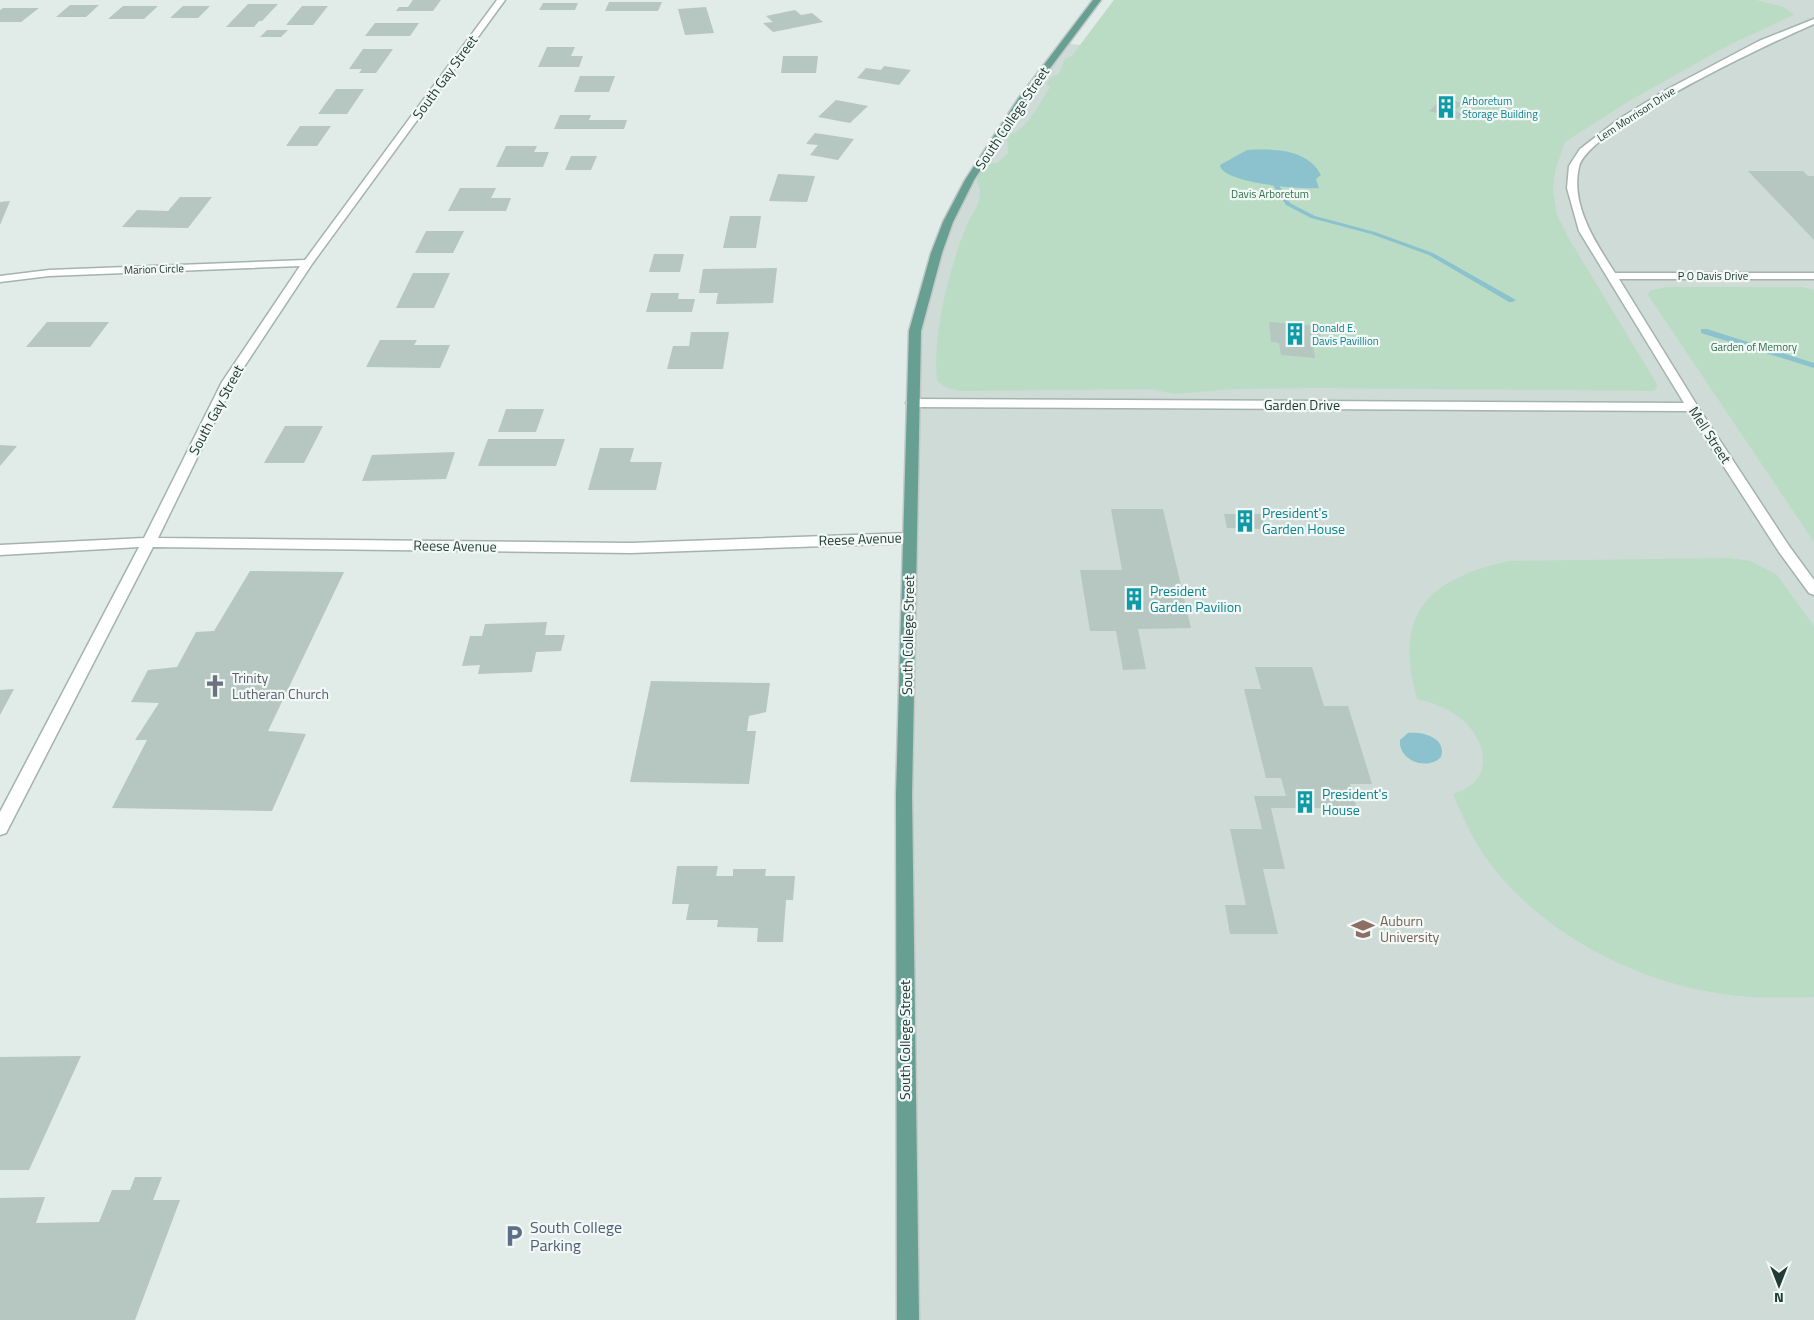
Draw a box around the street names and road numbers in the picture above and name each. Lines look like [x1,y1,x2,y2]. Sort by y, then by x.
street label: South Gay Street [407,30,482,123]
street label: South College Street [969,62,1054,173]
street label: Lem Morrison Drive [1594,82,1679,145]
street label: Marion Circle [124,260,185,278]
street label: P O Davis Drive [1678,268,1749,284]
street label: South Gay Street [183,361,248,459]
street label: Garden Drive [1264,394,1340,415]
street label: Mell Street [1684,402,1737,468]
street label: Reese Avenue [818,527,902,550]
street label: Reese Avenue [413,534,497,557]
street label: South College Street [896,575,919,695]
street label: South College Street [894,980,915,1100]

